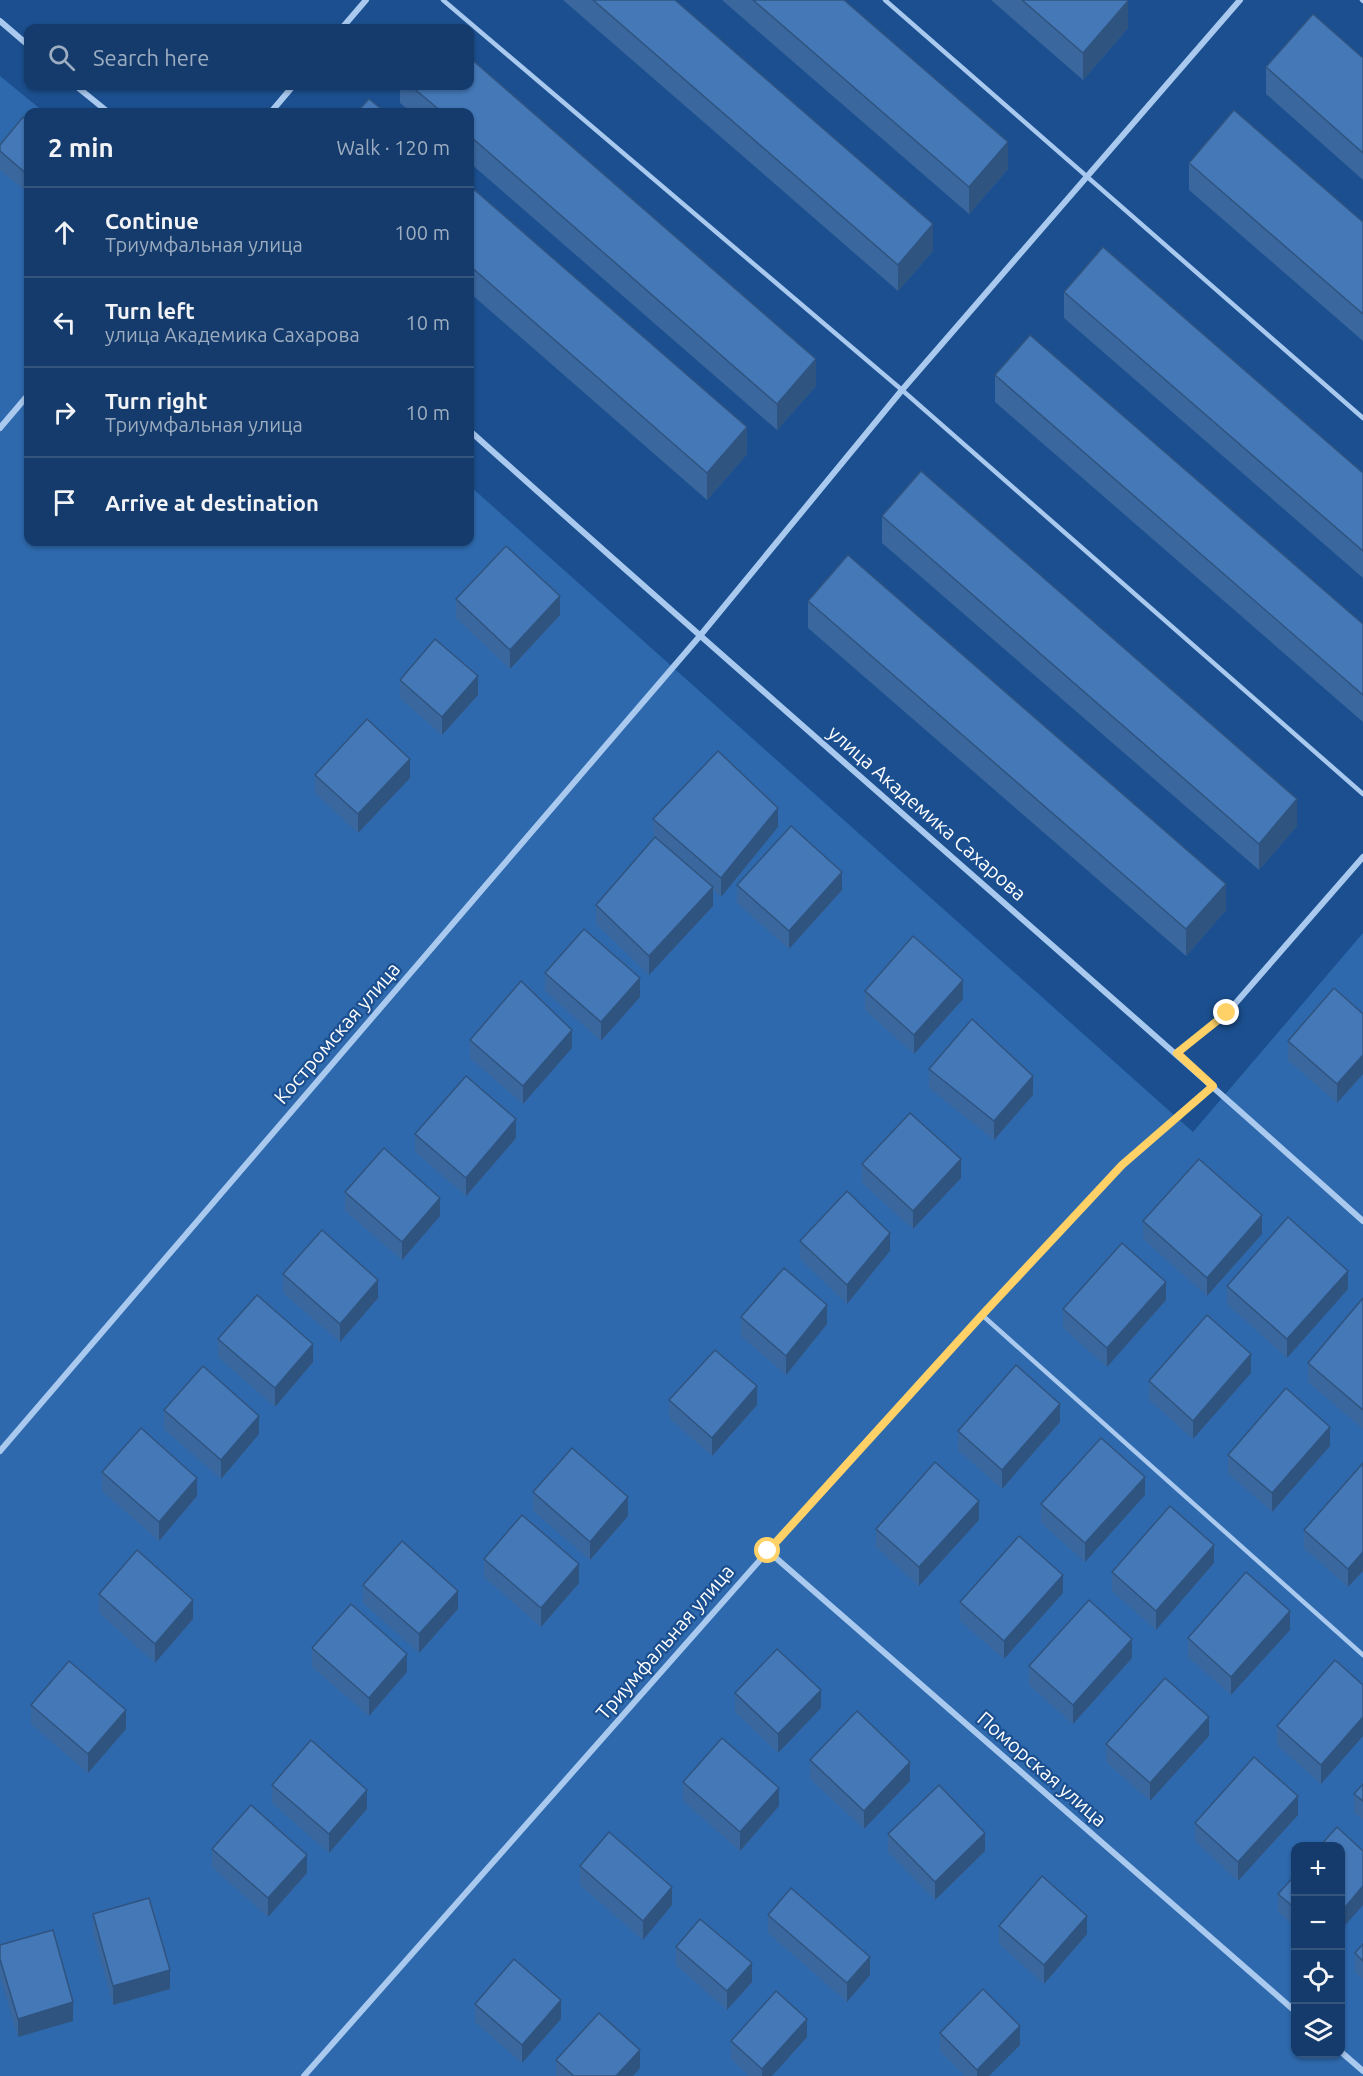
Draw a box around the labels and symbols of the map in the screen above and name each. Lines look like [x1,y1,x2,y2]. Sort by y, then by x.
street label: улица Академика Сахарова [824,720,1031,905]
street label: Костромская улица [269,957,404,1108]
route end [1213,999,1239,1025]
route start [754,1537,780,1563]
street label: Триумфальная улица [591,1559,738,1724]
street label: Поморская улица [973,1706,1112,1831]

